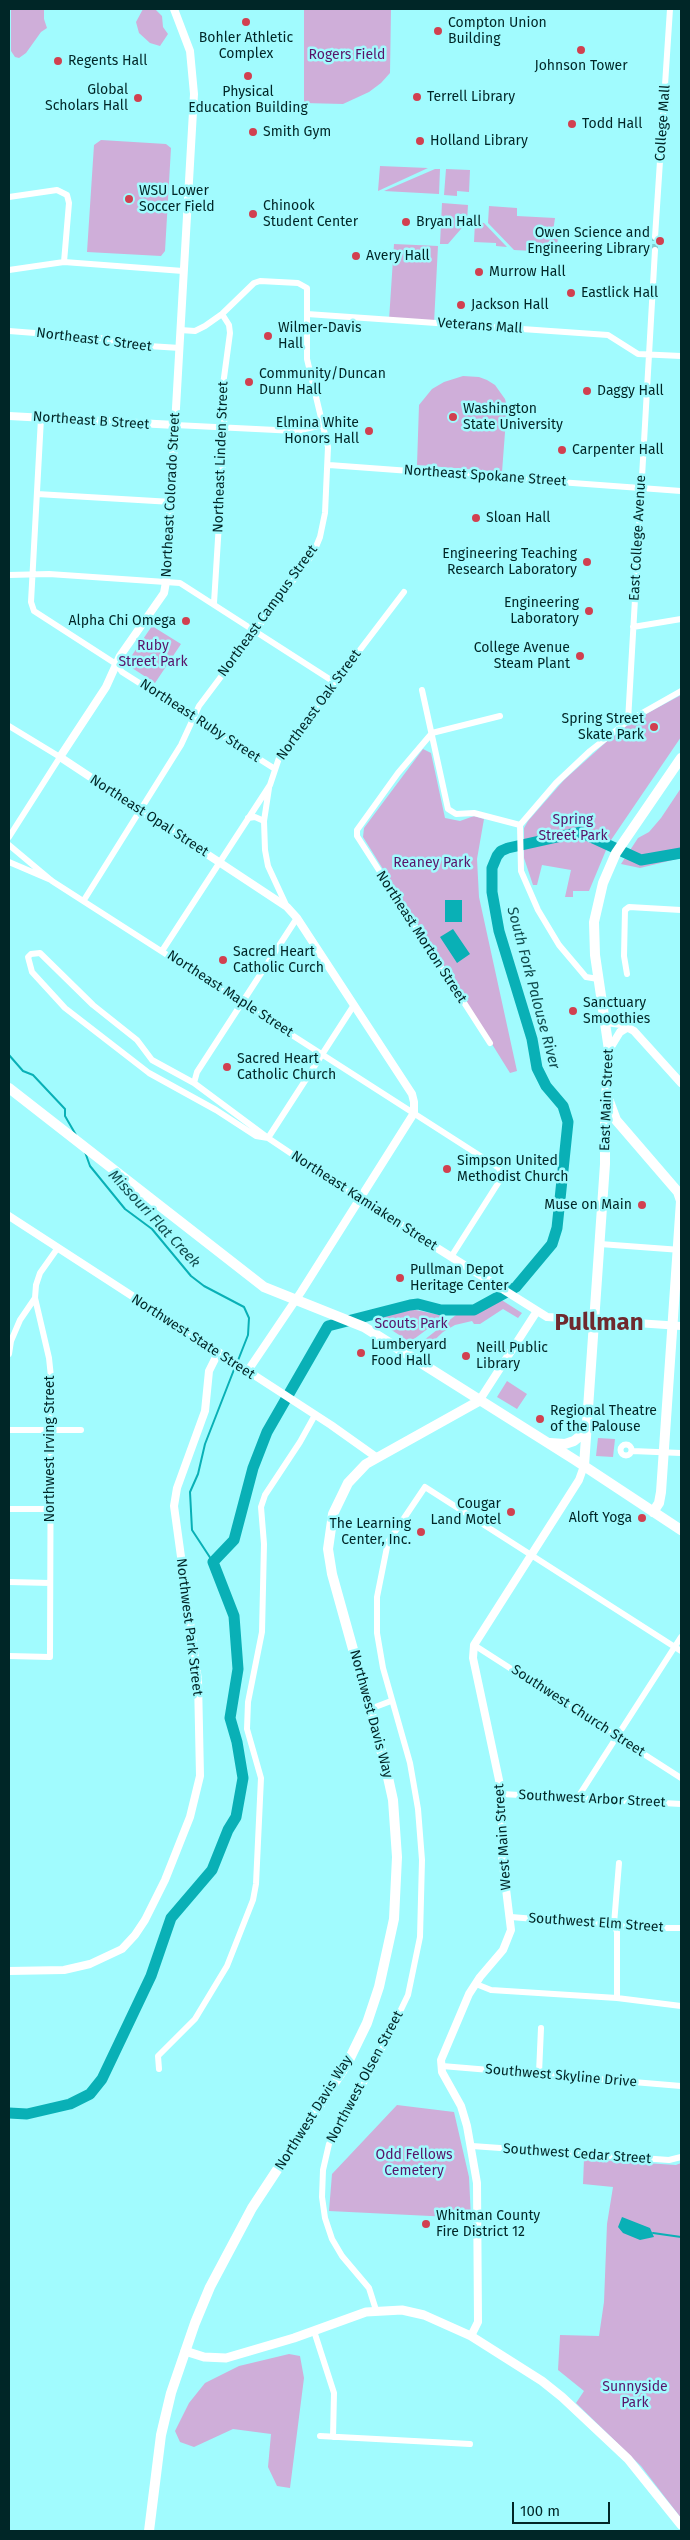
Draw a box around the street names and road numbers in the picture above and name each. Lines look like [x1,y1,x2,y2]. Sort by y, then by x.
street label: College Mall [652,84,674,162]
street label: Veterans Mall [437,315,523,337]
street label: Northeast C Street [35,325,153,355]
street label: Northeast Linden Street [210,381,232,533]
street label: Northeast B Street [32,409,150,433]
street label: Northeast Colorado Street [158,412,184,578]
street label: Northeast Spokane Street [403,462,567,490]
street label: East College Avenue [626,474,650,602]
street label: Northeast Campus Street [215,542,321,680]
street label: Northeast Oak Street [273,646,365,764]
street label: Northeast Ruby Street [137,676,263,766]
street label: Northeast Opal Street [87,771,211,861]
street label: Northeast Morton Street [372,868,470,1006]
street label: Northeast Maple Street [164,947,296,1041]
street label: East Main Street [597,1049,617,1151]
street label: Northeast Kamiaken Street [288,1148,440,1254]
street label: Northwest State Street [128,1291,258,1383]
street label: Northwest Irving Street [42,1376,58,1522]
street label: Northwest Park Street [172,1557,206,1697]
street label: Northwest Davis Way [346,1648,396,1780]
street label: Southwest Church Street [508,1662,648,1760]
street label: West Main Street [491,1783,515,1891]
street label: Southwest Arbor Street [518,1787,666,1811]
street label: Southwest Elm Street [528,1910,664,1936]
street label: Northwest Olsen Street [323,2008,407,2146]
street label: Northwest Davis Way [272,2053,356,2173]
street label: Southwest Skyline Drive [484,2061,638,2091]
street label: Southwest Cedar Street [502,2140,652,2168]

